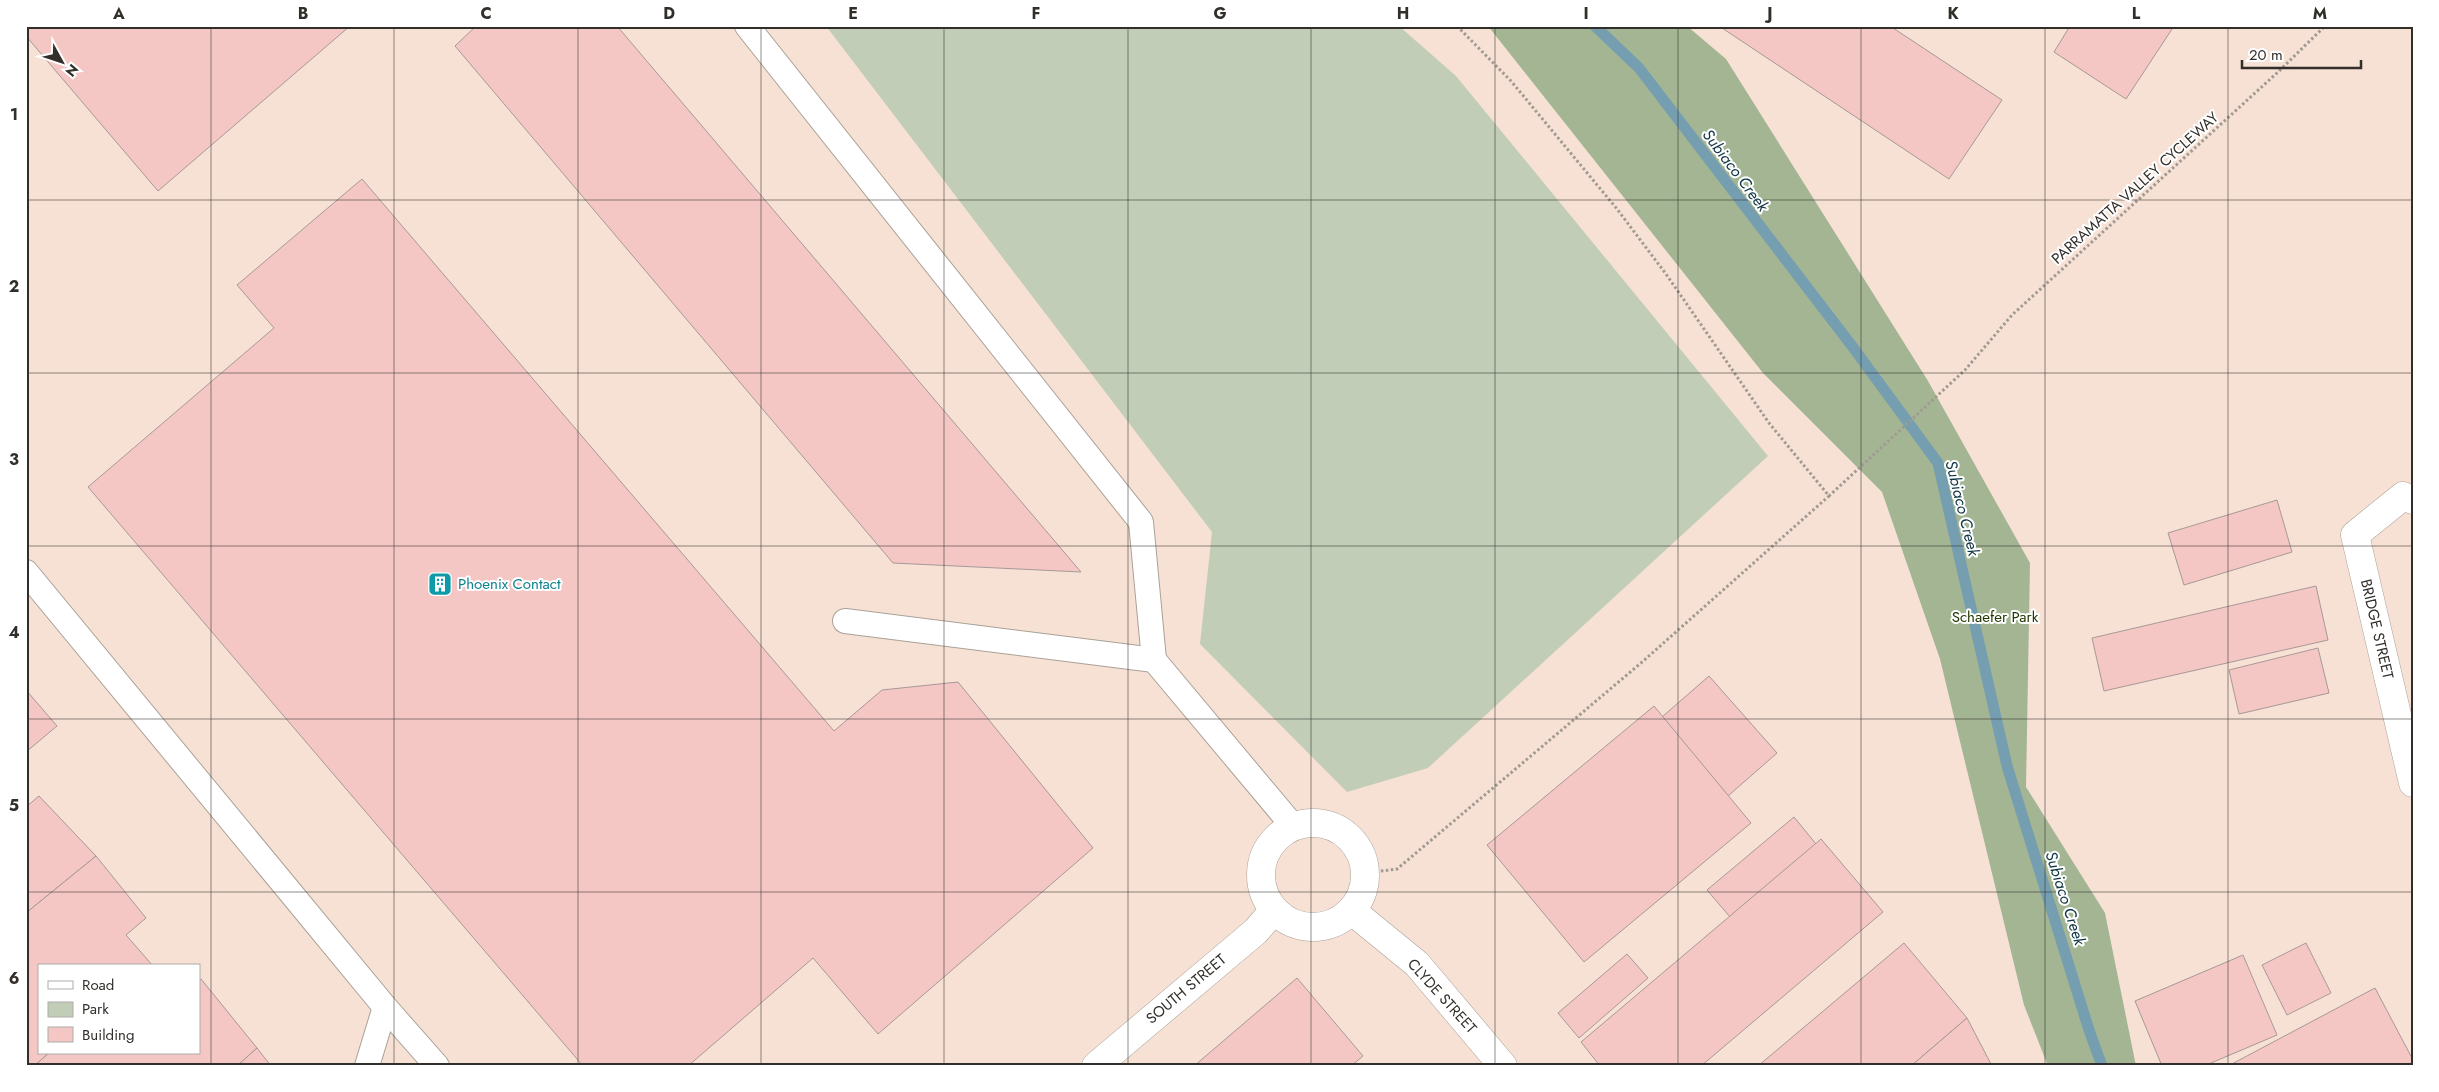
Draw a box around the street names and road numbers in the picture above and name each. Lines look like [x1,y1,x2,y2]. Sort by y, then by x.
street label: PARRAMATTA VALLEY CYCLEWAY [2046,106,2224,269]
street label: BRIDGE STREET [2355,577,2399,681]
street label: SOUTH STREET [1141,949,1231,1029]
street label: CLYDE STREET [1402,954,1482,1038]

